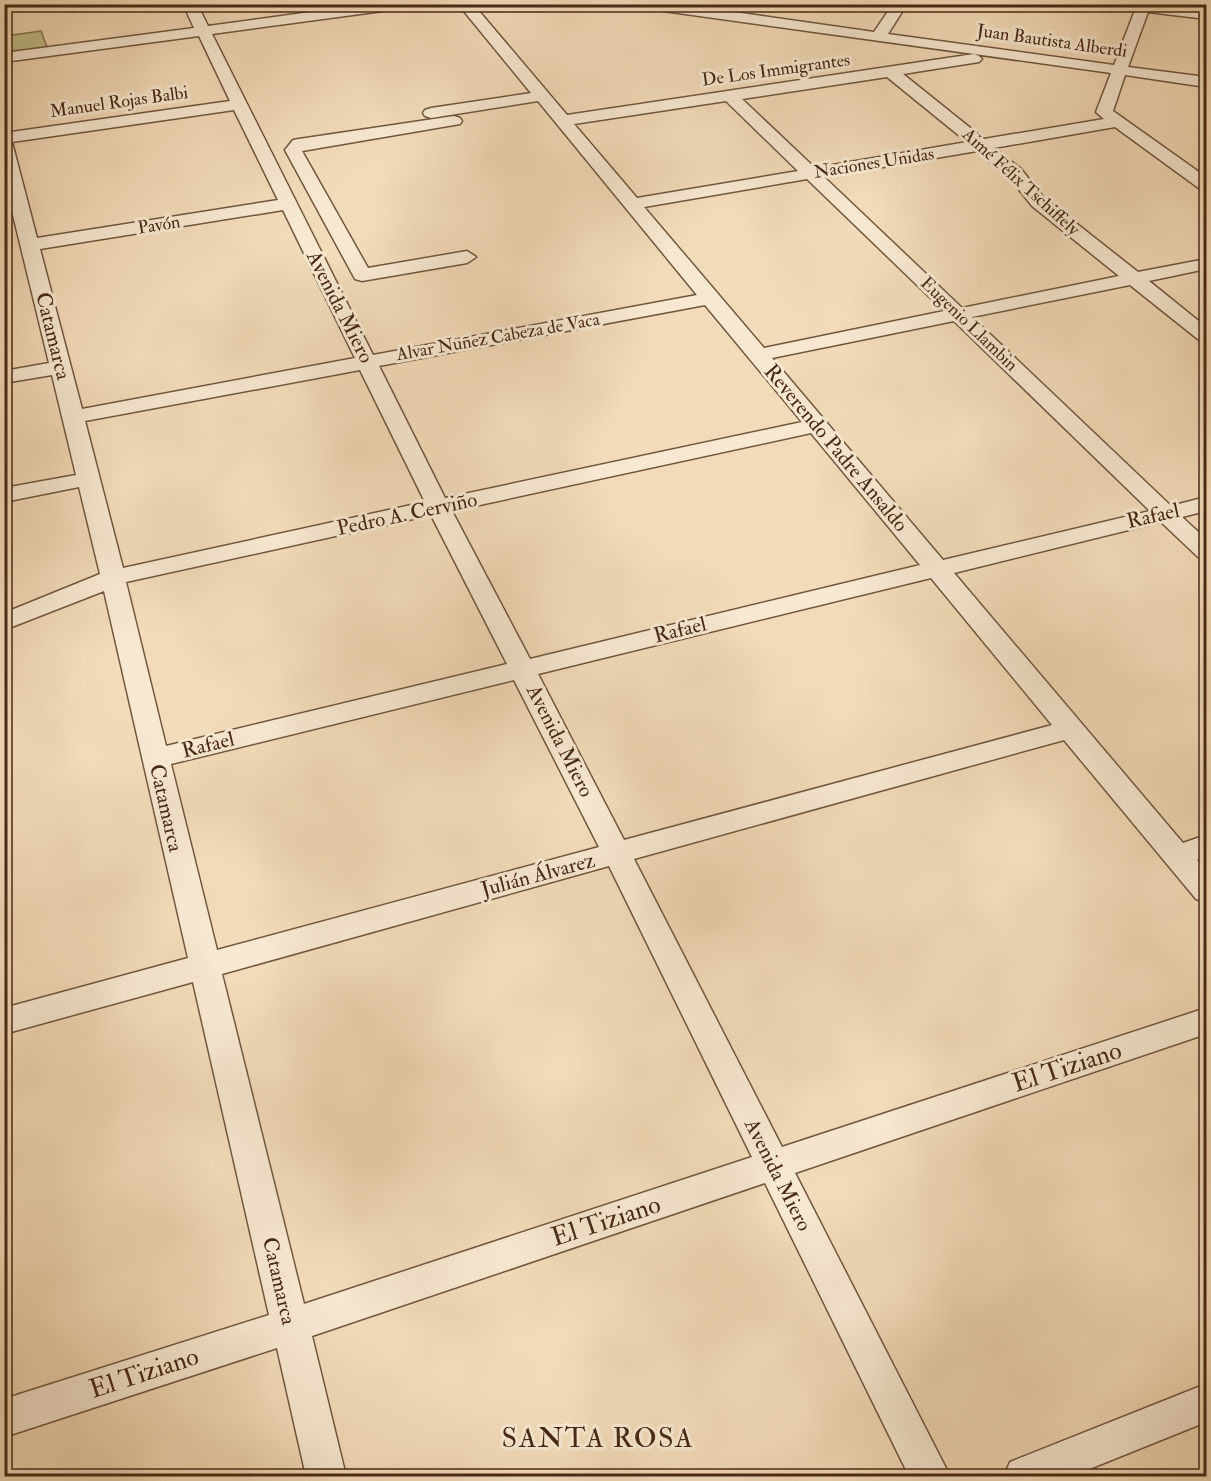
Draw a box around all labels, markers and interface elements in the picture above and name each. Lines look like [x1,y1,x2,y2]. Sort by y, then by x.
street label: Juan Bautista Alberdi [974,19,1129,63]
street label: De Los Immigrantes [700,48,852,92]
street label: Manuel Rojas Balbi [48,81,190,123]
street label: Aimé Félix Tschiffely [957,122,1085,242]
street label: Naciones Unidas [812,142,936,184]
street label: Pavón [136,210,182,240]
street label: Avenida Miero [300,245,380,368]
street label: Eugenio Llambin [915,272,1023,376]
street label: Catamarca [29,289,77,383]
street label: Alvar Nuñez Cabeza de Vaca [394,308,602,366]
street label: Reverendo Padre Ansaldo [758,359,914,537]
street label: Pedro A. Cerviño [334,486,480,542]
street label: Rafael [1124,497,1183,535]
street label: Rafael [651,610,710,650]
street label: Avenida Miero [520,679,600,802]
street label: Rafael [179,725,238,765]
street label: Catamarca [143,762,189,855]
street label: Julián Álvarez [477,847,598,903]
street label: El Tiziano [1008,1034,1126,1100]
street label: Avenida Miero [738,1113,818,1236]
street label: El Tiziano [547,1188,665,1254]
street label: Catamarca [256,1235,302,1328]
street label: El Tiziano [85,1340,203,1406]
district label: SANTA ROSA [502,1421,694,1456]

